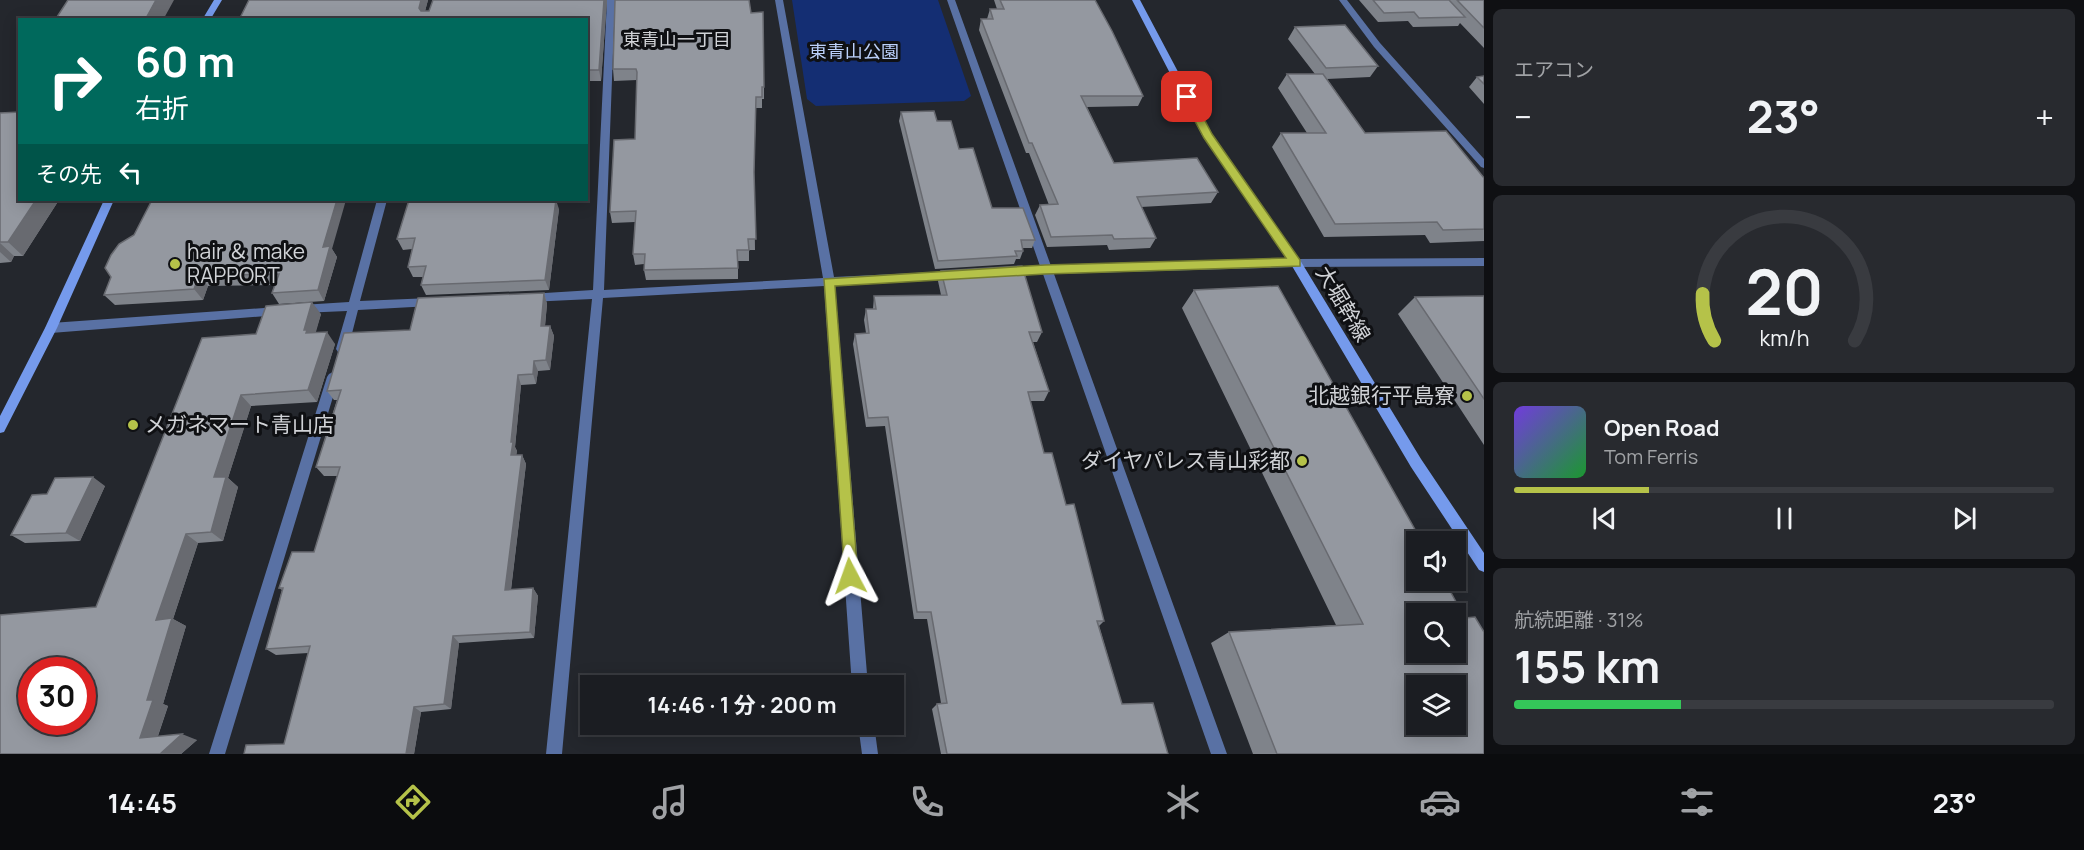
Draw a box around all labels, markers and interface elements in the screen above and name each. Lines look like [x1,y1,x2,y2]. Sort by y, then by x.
district label: 東青山一丁目 [623,27,731,51]
text: 60 m [135,32,235,90]
park label: 東青山公園 [809,39,899,63]
icon: right [36,42,114,120]
text: エアコン [1514,56,1594,83]
pin [1161,71,1212,122]
icon: arrive [1170,80,1203,113]
text: 23° [1747,85,1820,147]
text: 右折 [135,89,189,126]
text: − [1514,94,1532,139]
text: + [2035,94,2054,139]
icon: left [114,156,147,189]
text: その先 [36,159,102,189]
place label: hair ＆ make RAPPORT [187,237,305,289]
text: 20 [1745,248,1823,334]
marker: hair ＆ make RAPPORT [168,257,182,271]
street label: 大堀幹線 [1310,260,1377,347]
text: km/h [1759,323,1809,352]
place label: 北越銀行平島寮 [1308,381,1455,409]
marker: 北越銀行平島寮 [1460,389,1474,403]
place label: メガネマート青山店 [145,410,334,438]
text: Open Road [1604,413,1719,443]
marker: メガネマート青山店 [126,418,140,432]
text: Tom Ferris [1604,443,1698,470]
place label: ダイヤパレス青山彩都 [1081,446,1290,474]
marker: ダイヤパレス青山彩都 [1295,454,1309,468]
icon: previous [1588,502,1621,535]
icon: pause [1768,502,1801,535]
icon: next [1948,502,1981,535]
map controls [1406,531,1466,735]
button: sound [1406,531,1466,591]
position arrow [818,544,882,608]
button: search [1406,603,1466,663]
text: 航続距離 · 31% [1514,606,1643,633]
text: 155 km [1514,635,1660,697]
speed limit sign: 30 [18,657,96,735]
button: layers [1406,675,1466,735]
text: 14:46 · 1 分 · 200 m [647,690,837,720]
icon: directions [392,781,434,823]
icon: music [649,781,691,823]
icon: phone [906,781,948,823]
icon: climate [1162,781,1204,823]
icon: car [1419,781,1461,823]
icon: filters [1676,781,1718,823]
text: 14:45 [107,784,177,821]
text: 23° [1933,784,1977,821]

